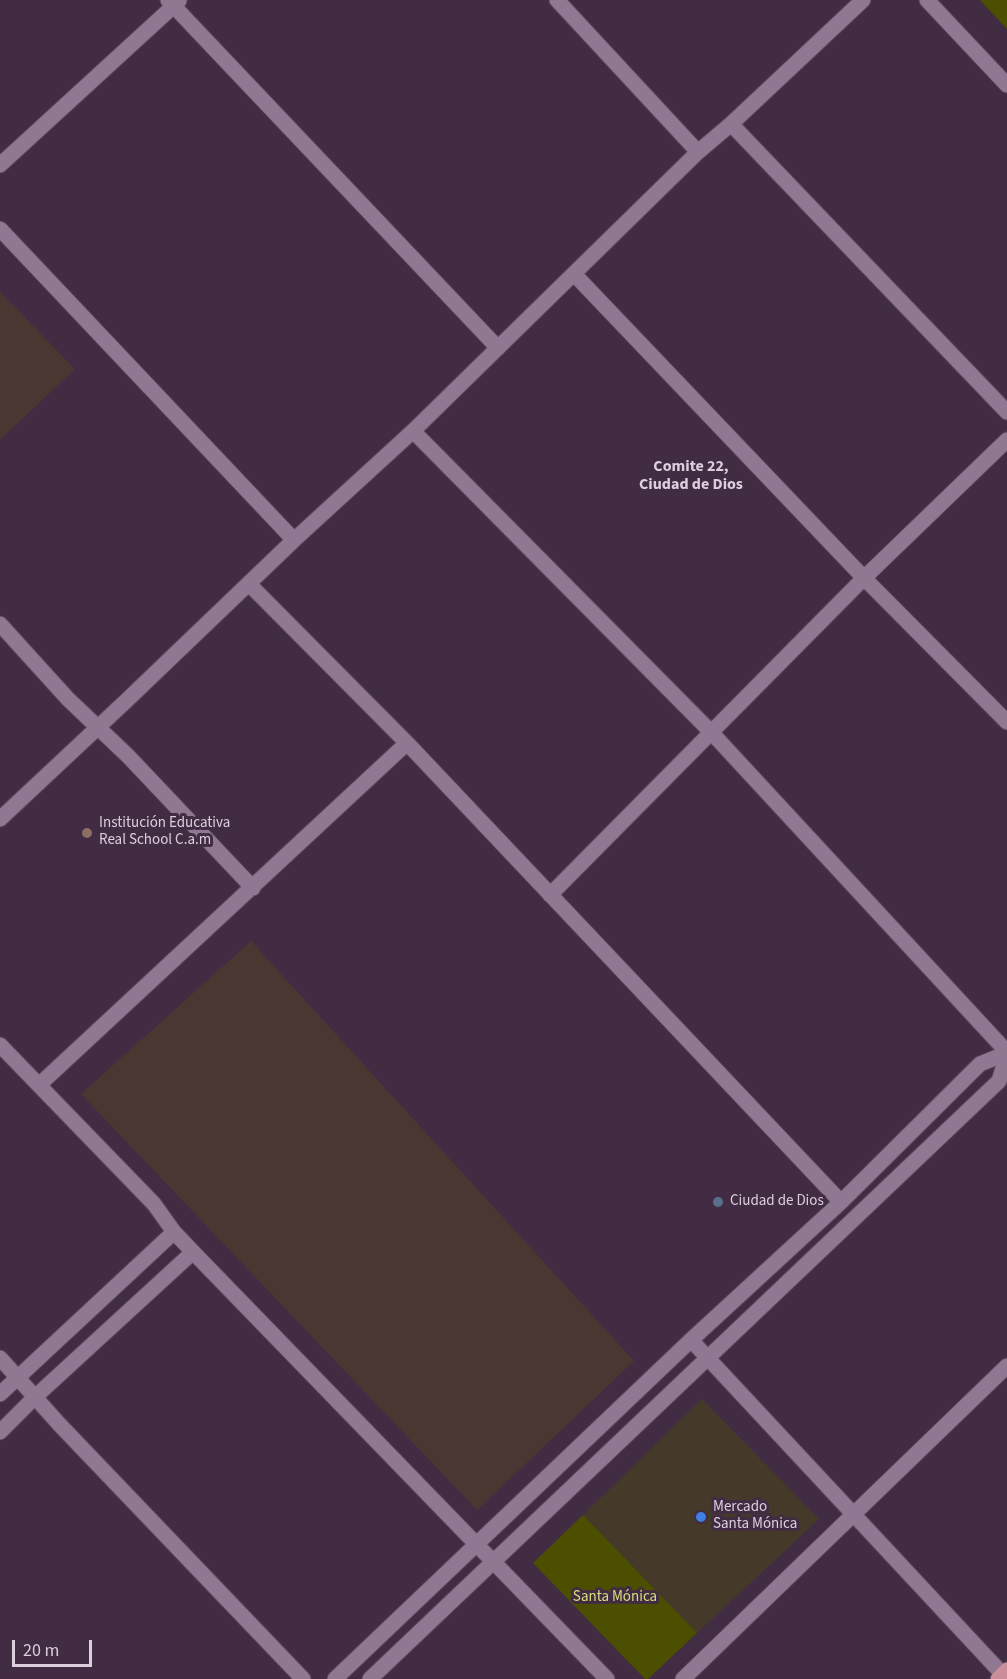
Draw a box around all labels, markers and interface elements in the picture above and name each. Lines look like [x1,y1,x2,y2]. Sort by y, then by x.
district label: Comite 22, Ciudad de Dios [639,457,743,495]
place label: Institución Educativa Real School C.a.m [99,815,230,850]
marker: Institución Educativa Real School C.a.m [80,826,94,840]
place label: Ciudad de Dios [730,1193,824,1211]
marker: Ciudad de Dios [711,1195,725,1209]
place label: Mercado Santa Mónica [713,1499,797,1534]
marker: Mercado Santa Mónica [694,1510,708,1524]
park label: Santa Mónica [573,1589,657,1607]
scale bar [15,1628,94,1666]
text: 20 m [23,1638,59,1663]

